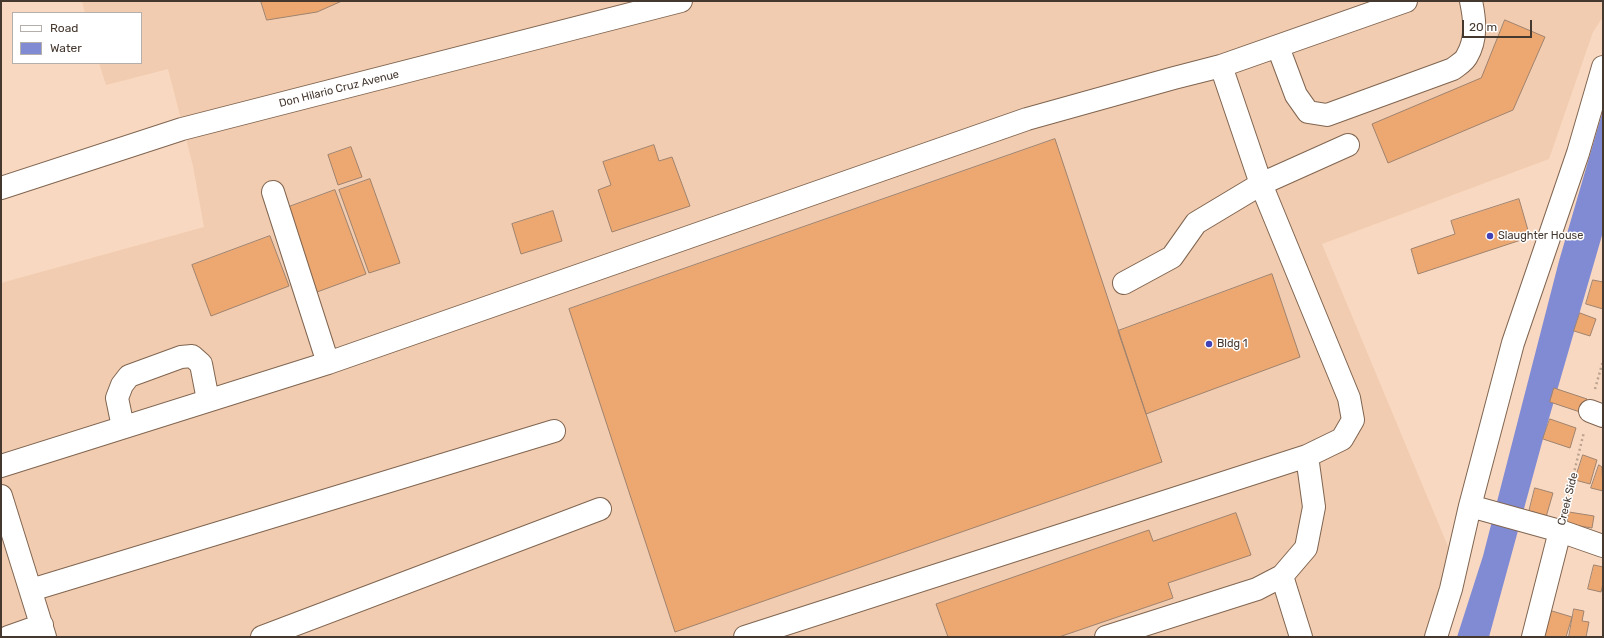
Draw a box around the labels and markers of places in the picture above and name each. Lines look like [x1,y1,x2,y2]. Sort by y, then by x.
place label: Slaughter House [1498,229,1583,243]
marker: Slaughter House [1485,231,1495,241]
place label: Bldg 1 [1217,337,1248,351]
marker: Bldg 1 [1204,339,1214,349]

